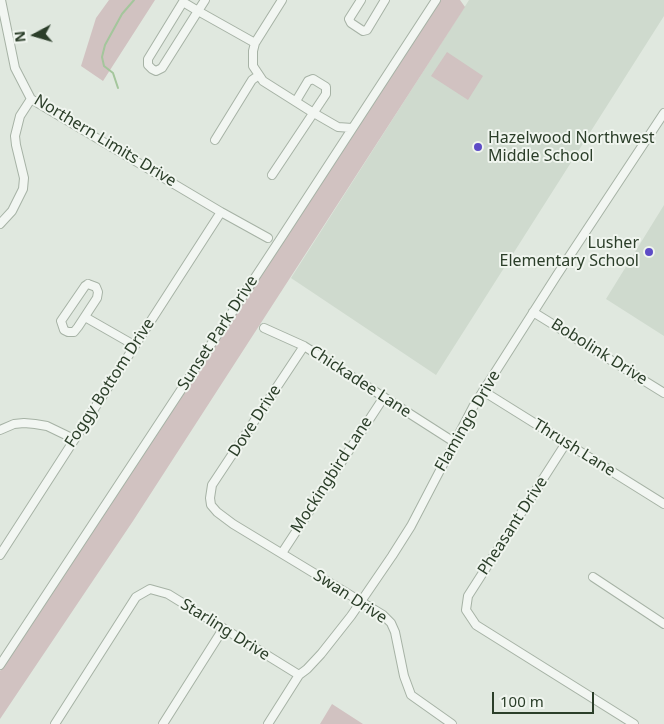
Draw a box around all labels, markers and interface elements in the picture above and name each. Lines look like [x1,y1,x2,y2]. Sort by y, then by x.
north arrow [10,10,60,60]
text: N [10,30,30,43]
street label: Northern Limits Drive [30,91,180,191]
place label: Hazelwood Northwest Middle School [488,128,655,166]
marker: Hazelwood Northwest Middle School [472,141,484,153]
place label: Lusher Elementary School [500,233,639,271]
marker: Lusher Elementary School [643,246,655,258]
street label: Sunset Park Drive [174,272,262,394]
street label: Foggy Bottom Drive [61,315,159,451]
street label: Bobolink Drive [547,315,651,389]
street label: Chickadee Lane [305,342,415,422]
street label: Flamingo Drive [431,367,505,475]
street label: Dove Drive [225,381,285,461]
street label: Mockingbird Lane [287,413,377,537]
street label: Thrush Lane [529,415,619,481]
street label: Pheasant Drive [474,473,552,579]
street label: Swan Drive [310,566,390,628]
street label: Starling Drive [177,595,273,665]
scale bar [494,682,596,714]
text: 100 m [500,691,544,711]

